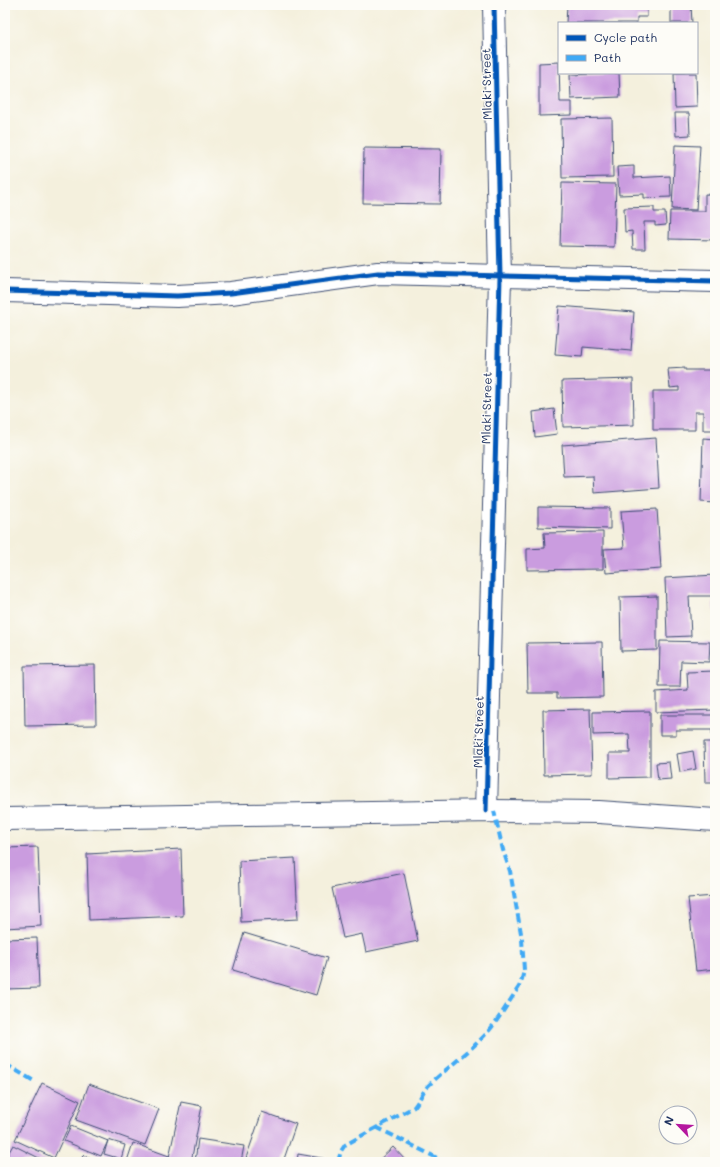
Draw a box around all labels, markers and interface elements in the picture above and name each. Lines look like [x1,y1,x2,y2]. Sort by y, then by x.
legend [558,22,698,74]
text: Cycle path [594,29,657,45]
street label: Mlaki Street [477,48,495,120]
text: Path [594,49,621,65]
street label: Mlaki Street [477,372,495,444]
street label: Mlaki Street [469,696,487,768]
north arrow [658,1105,698,1145]
text: N [660,1114,677,1128]

